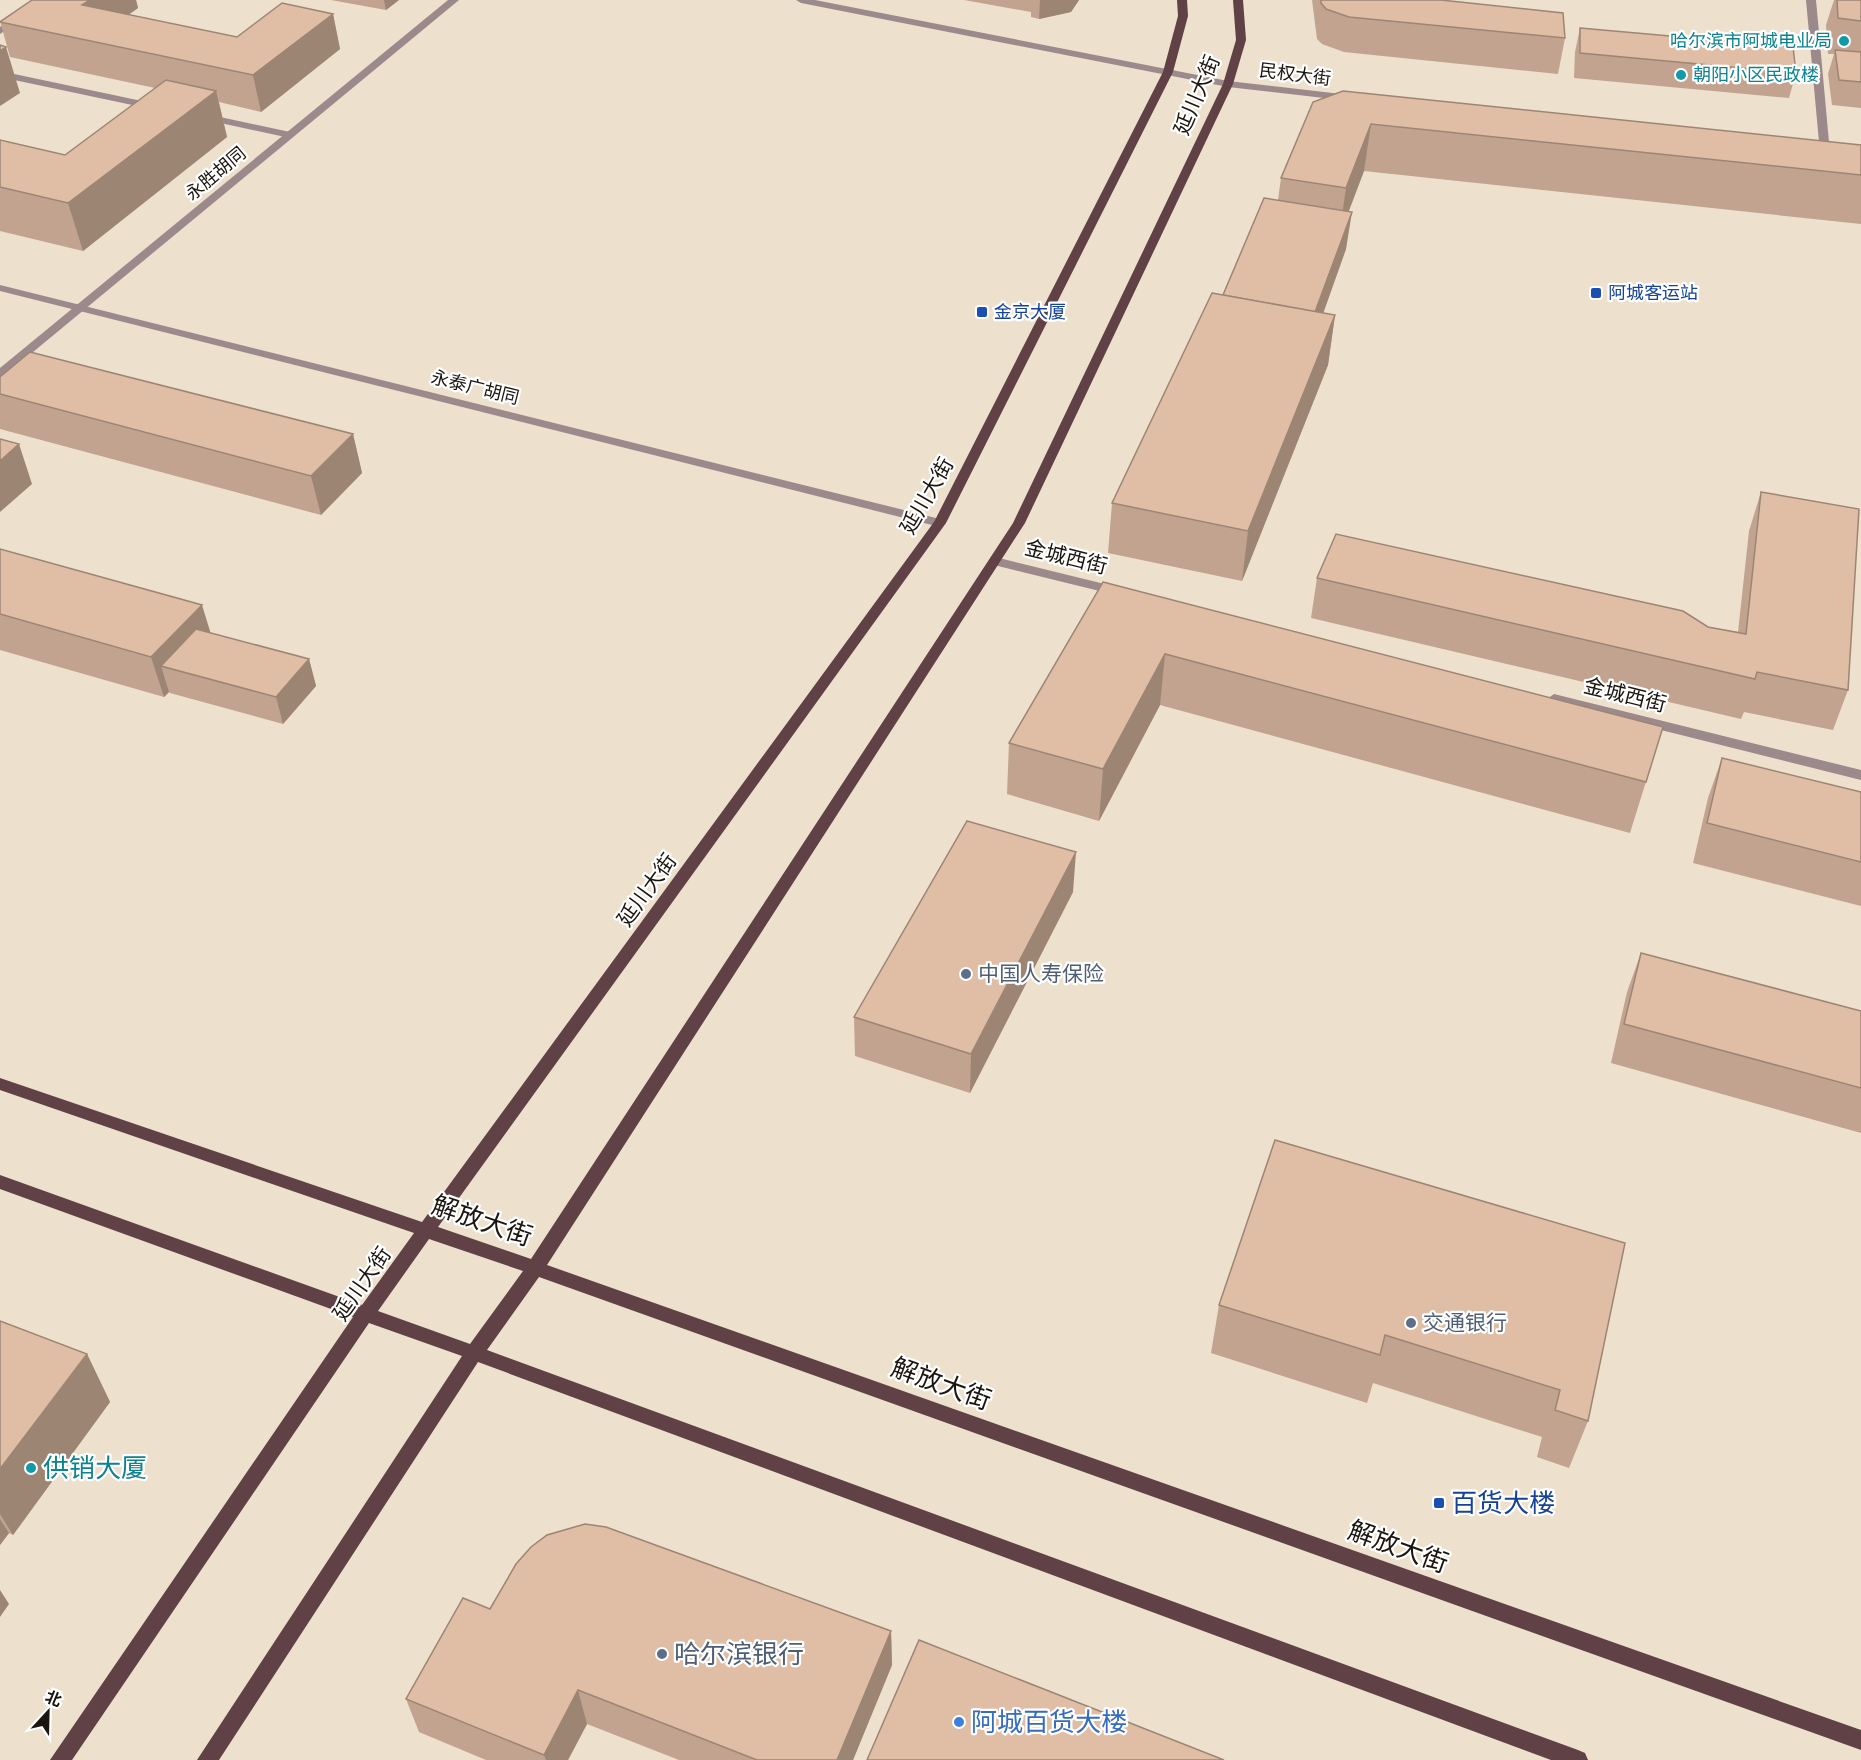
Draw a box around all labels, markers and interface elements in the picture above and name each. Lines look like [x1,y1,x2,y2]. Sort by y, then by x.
place label: 哈尔滨市阿城电业局 [1670,29,1832,54]
marker: 哈尔滨市阿城电业局 [1837,34,1851,48]
street label: 延川大街 [1167,50,1227,140]
street label: 民权大街 [1258,58,1332,92]
place label: 朝阳小区民政楼 [1693,63,1819,88]
marker: 朝阳小区民政楼 [1674,68,1688,82]
street label: 永胜胡同 [180,141,252,207]
place label: 阿城客运站 [1608,281,1698,306]
marker: 阿城客运站 [1589,286,1603,300]
place label: 金京大厦 [994,300,1066,325]
marker: 金京大厦 [975,305,989,319]
street label: 永泰广胡同 [428,365,522,411]
street label: 延川大街 [893,452,961,540]
street label: 金城西街 [1022,532,1110,582]
street label: 金城西街 [1581,670,1669,720]
street label: 延川大街 [610,847,684,933]
place label: 中国人寿保险 [978,959,1104,989]
marker: 中国人寿保险 [959,967,973,981]
street label: 解放大街 [427,1187,537,1255]
street label: 延川大街 [326,1241,398,1327]
place label: 交通银行 [1423,1308,1507,1338]
marker: 交通银行 [1404,1316,1418,1330]
street label: 解放大街 [886,1349,996,1419]
place label: 供销大厦 [43,1450,147,1487]
marker: 供销大厦 [24,1461,38,1475]
place label: 百货大楼 [1451,1485,1555,1522]
marker: 百货大楼 [1432,1496,1446,1510]
street label: 解放大街 [1343,1512,1453,1582]
place label: 哈尔滨银行 [674,1636,804,1673]
marker: 哈尔滨银行 [655,1647,669,1661]
north arrow [18,1682,78,1742]
text: 北 [42,1686,65,1712]
place label: 阿城百货大楼 [971,1704,1127,1741]
marker: 阿城百货大楼 [952,1715,966,1729]

